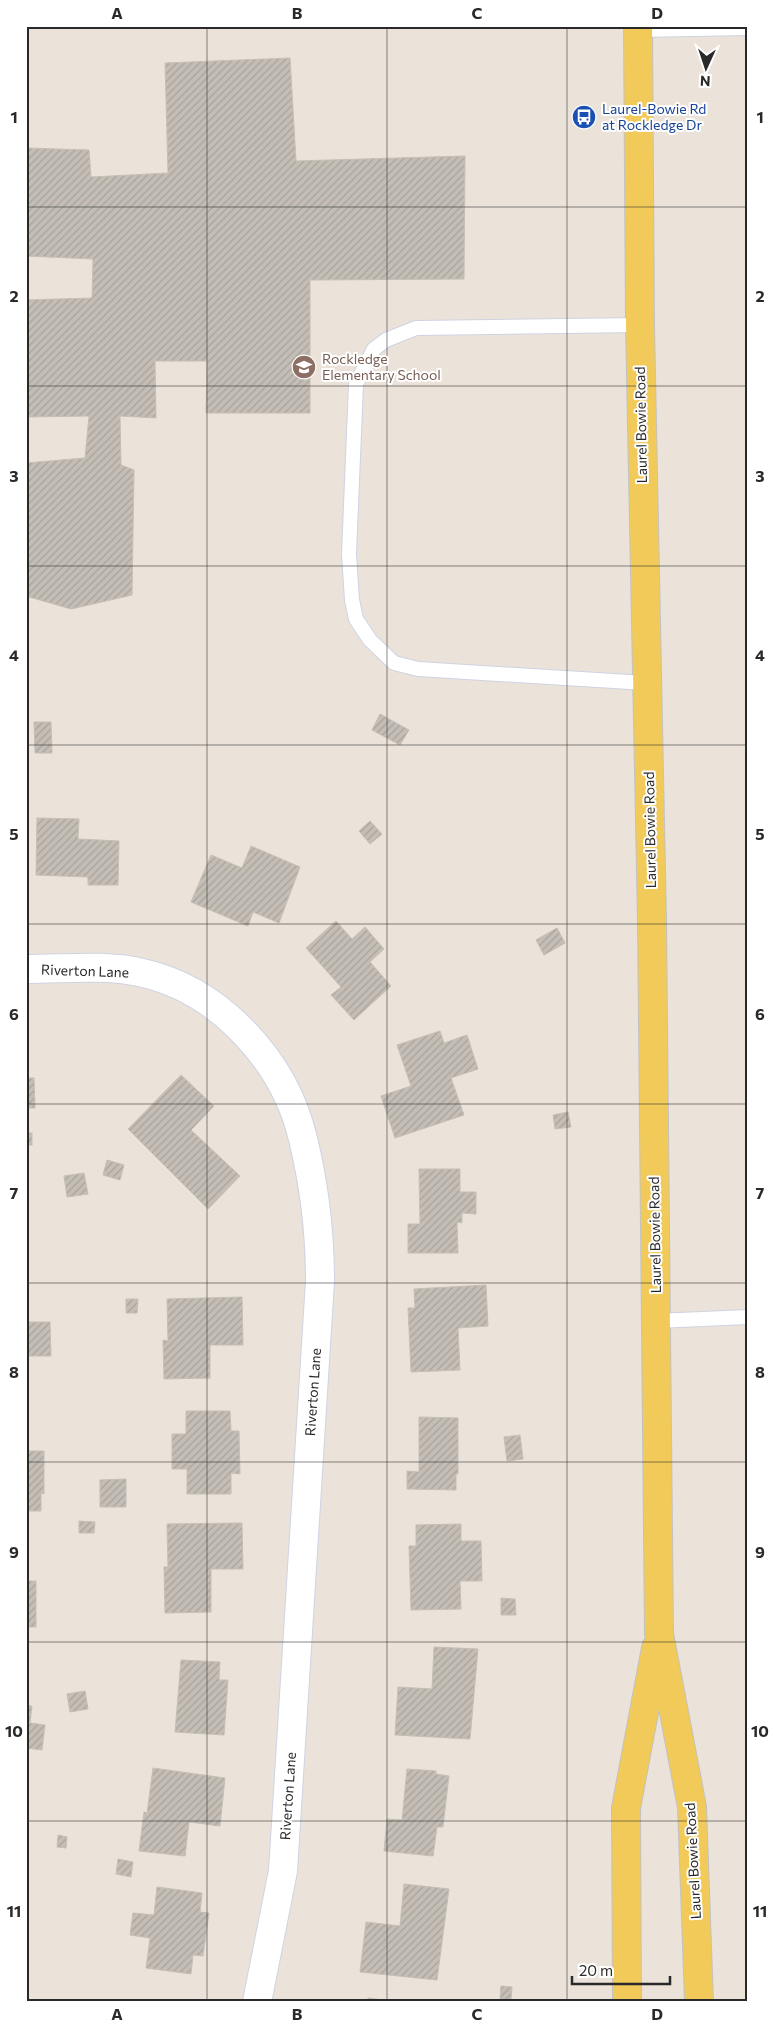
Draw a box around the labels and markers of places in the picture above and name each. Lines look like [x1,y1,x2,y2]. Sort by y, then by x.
place label: Laurel-Bowie Rd at Rockledge Dr [602,100,706,133]
bus stop icon: Laurel-Bowie Rd at Rockledge Dr [571,104,597,130]
place label: Rockledge Elementary School [322,350,441,383]
school or university icon: Rockledge Elementary School [291,354,317,380]

